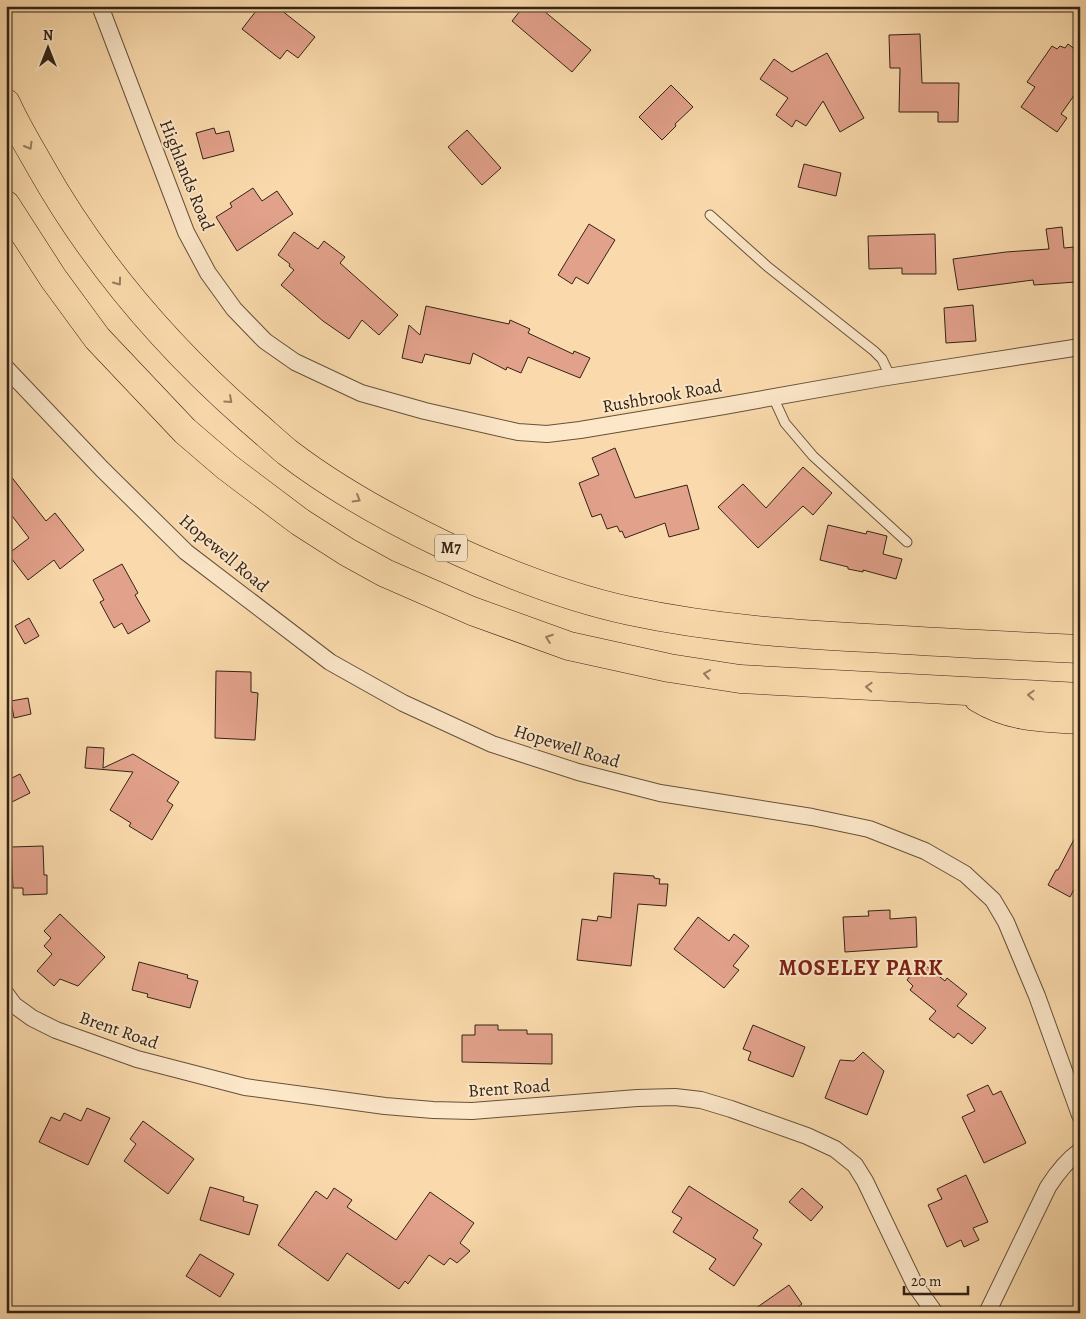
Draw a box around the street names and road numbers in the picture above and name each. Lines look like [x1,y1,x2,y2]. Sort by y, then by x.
street label: Highlands Road [154,116,220,234]
street label: Rushbrook Road [600,374,724,418]
street label: Hopewell Road [174,508,274,598]
road number: M7 [435,534,467,562]
street label: Hopewell Road [511,718,623,774]
street label: Brent Road [76,1005,162,1055]
street label: Brent Road [467,1073,551,1103]

